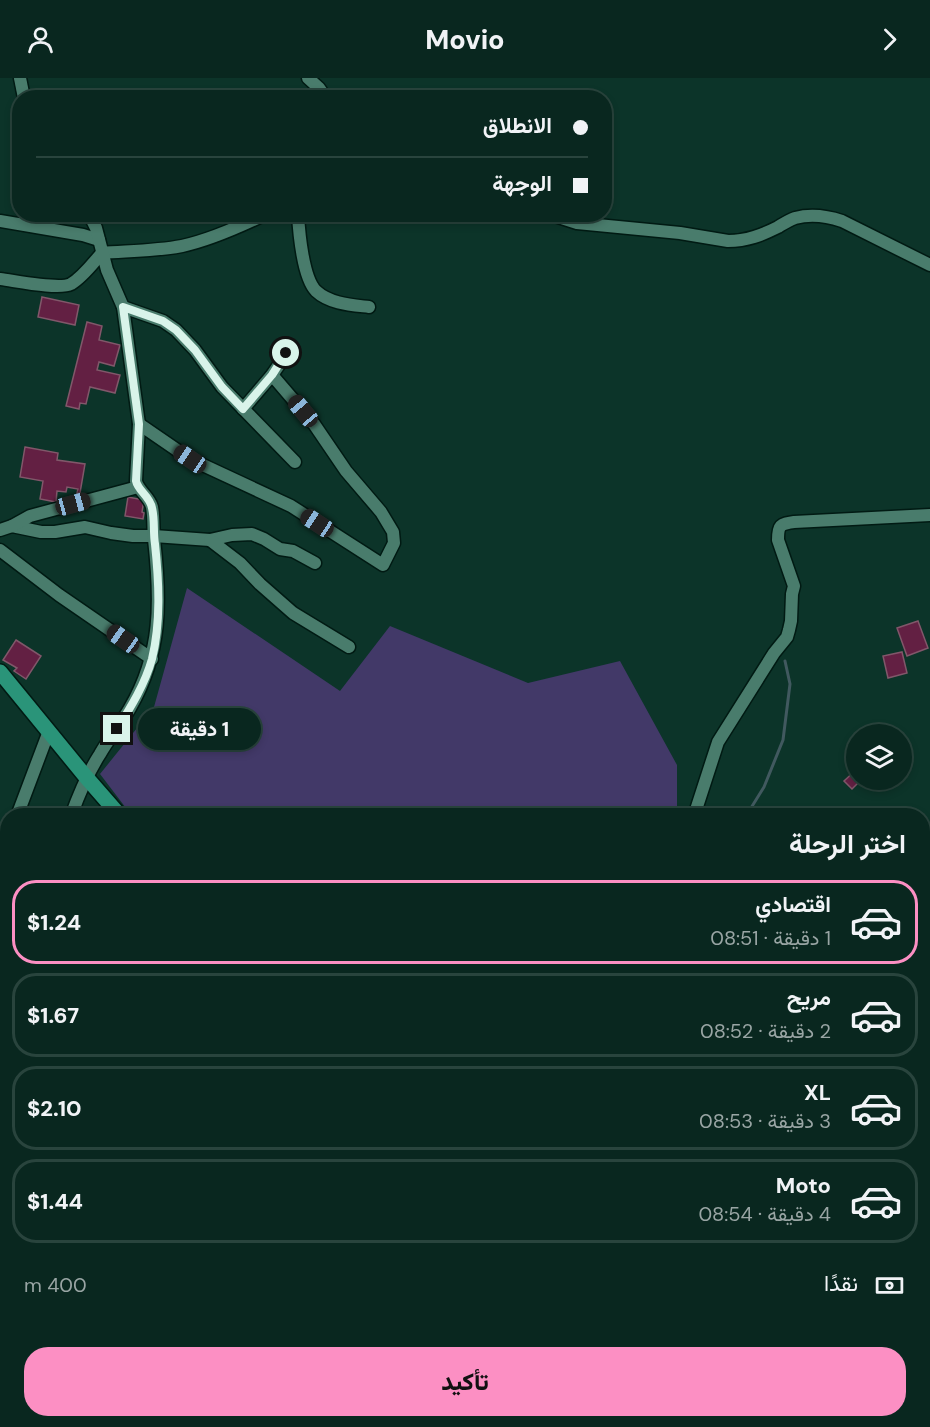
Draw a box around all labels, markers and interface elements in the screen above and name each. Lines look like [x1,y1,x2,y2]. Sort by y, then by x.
text: Movio [425,22,505,57]
icon: person [24,23,57,56]
icon: forward [873,23,906,56]
text: الانطلاق [483,111,552,140]
text: الوجهة [492,169,552,198]
route start [272,339,299,366]
car [285,391,321,431]
car [170,441,210,477]
car [53,491,93,517]
car [297,506,337,540]
car [103,621,143,657]
callout: 1 دقيقة [138,708,261,750]
route end [103,715,130,742]
text: 1 دقيقة [170,716,229,742]
map controls [846,724,912,790]
button: layers [846,724,912,790]
text: اختر الرحلة [789,826,906,861]
text: اقتصادي [755,890,831,919]
icon: car [849,895,903,949]
text: $1.24 [27,908,81,937]
text: 1 دقيقة · 08:51 [710,925,831,951]
text: مريح [787,983,831,1012]
icon: car [849,988,903,1042]
text: $1.67 [27,1001,79,1030]
text: 2 دقيقة · 08:52 [700,1018,831,1044]
text: XL [804,1078,831,1107]
icon: car [849,1081,903,1135]
text: $2.10 [27,1094,82,1123]
text: 3 دقيقة · 08:53 [699,1108,831,1134]
text: Moto [776,1171,831,1200]
icon: car [849,1174,903,1228]
text: $1.44 [27,1187,83,1216]
text: 4 دقيقة · 08:54 [698,1201,831,1227]
text: نقدًا [824,1269,858,1298]
icon: cash [873,1269,906,1302]
text: 400 m [24,1272,87,1298]
button: تأكيد [24,1347,906,1416]

